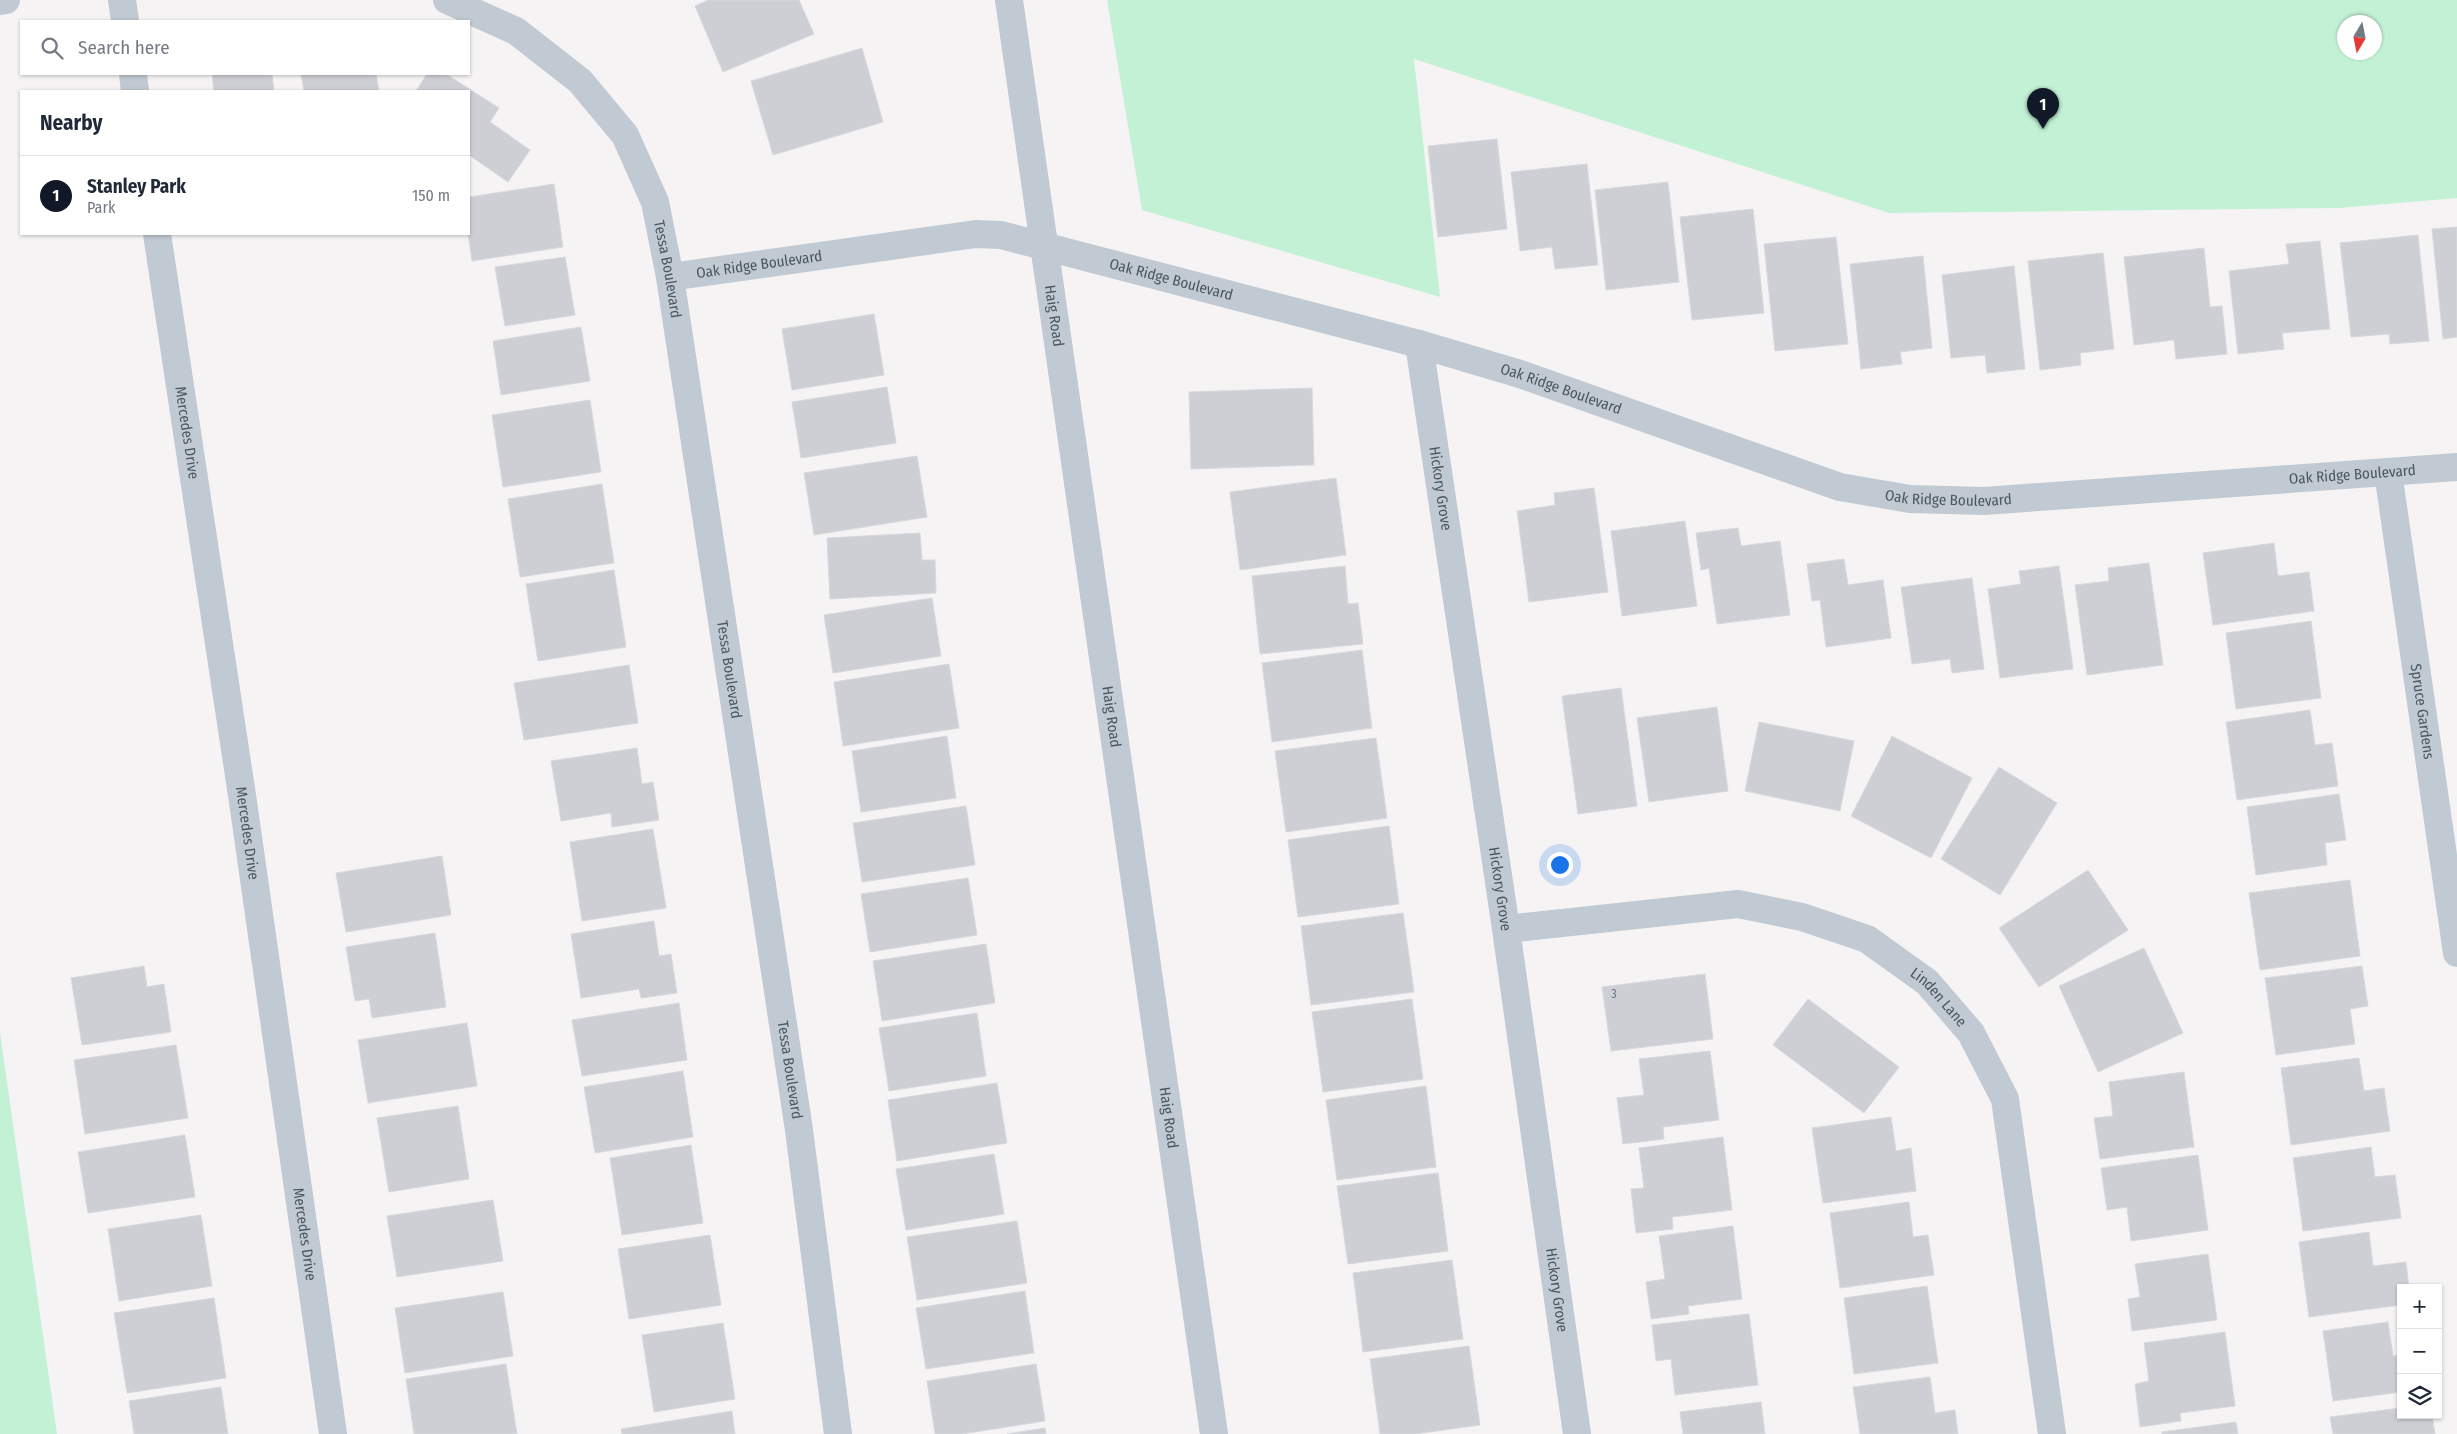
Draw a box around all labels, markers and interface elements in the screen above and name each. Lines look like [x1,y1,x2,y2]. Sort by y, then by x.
north arrow [2337,15,2382,60]
search box [20,20,470,75]
icon: search [38,34,66,62]
text: Search here [78,36,170,59]
pin: 1 [2027,88,2059,129]
text: Nearby [40,110,102,136]
text: Stanley Park [87,175,186,198]
text: 1 [53,186,59,205]
text: 150 m [412,186,450,205]
text: Park [87,198,115,217]
street label: Tessa Boulevard [650,219,685,319]
street label: Oak Ridge Boulevard [695,247,823,282]
street label: Oak Ridge Boulevard [1108,255,1235,304]
street label: Haig Road [1041,284,1067,348]
street label: Oak Ridge Boulevard [1498,360,1624,418]
street label: Mercedes Drive [171,385,203,480]
street label: Hickory Grove [1425,445,1456,532]
street label: Oak Ridge Boulevard [2288,461,2416,488]
street label: Oak Ridge Boulevard [1884,486,2012,510]
street label: Tessa Boulevard [713,619,746,720]
street label: Spruce Gardens [2407,663,2438,760]
street label: Haig Road [1098,685,1125,749]
street label: Mercedes Drive [232,786,263,881]
street label: Hickory Grove [1485,846,1515,932]
your location [1547,852,1573,878]
street label: Linden Lane [1907,964,1970,1030]
house number: 3 [1611,987,1617,1001]
street label: Tessa Boulevard [774,1020,806,1120]
street label: Haig Road [1155,1086,1182,1150]
street label: Mercedes Drive [289,1187,320,1282]
street label: Hickory Grove [1542,1247,1572,1333]
map controls [2397,1284,2442,1419]
button: + [2397,1284,2442,1329]
button: − [2397,1329,2442,1374]
button: layers [2397,1374,2442,1419]

